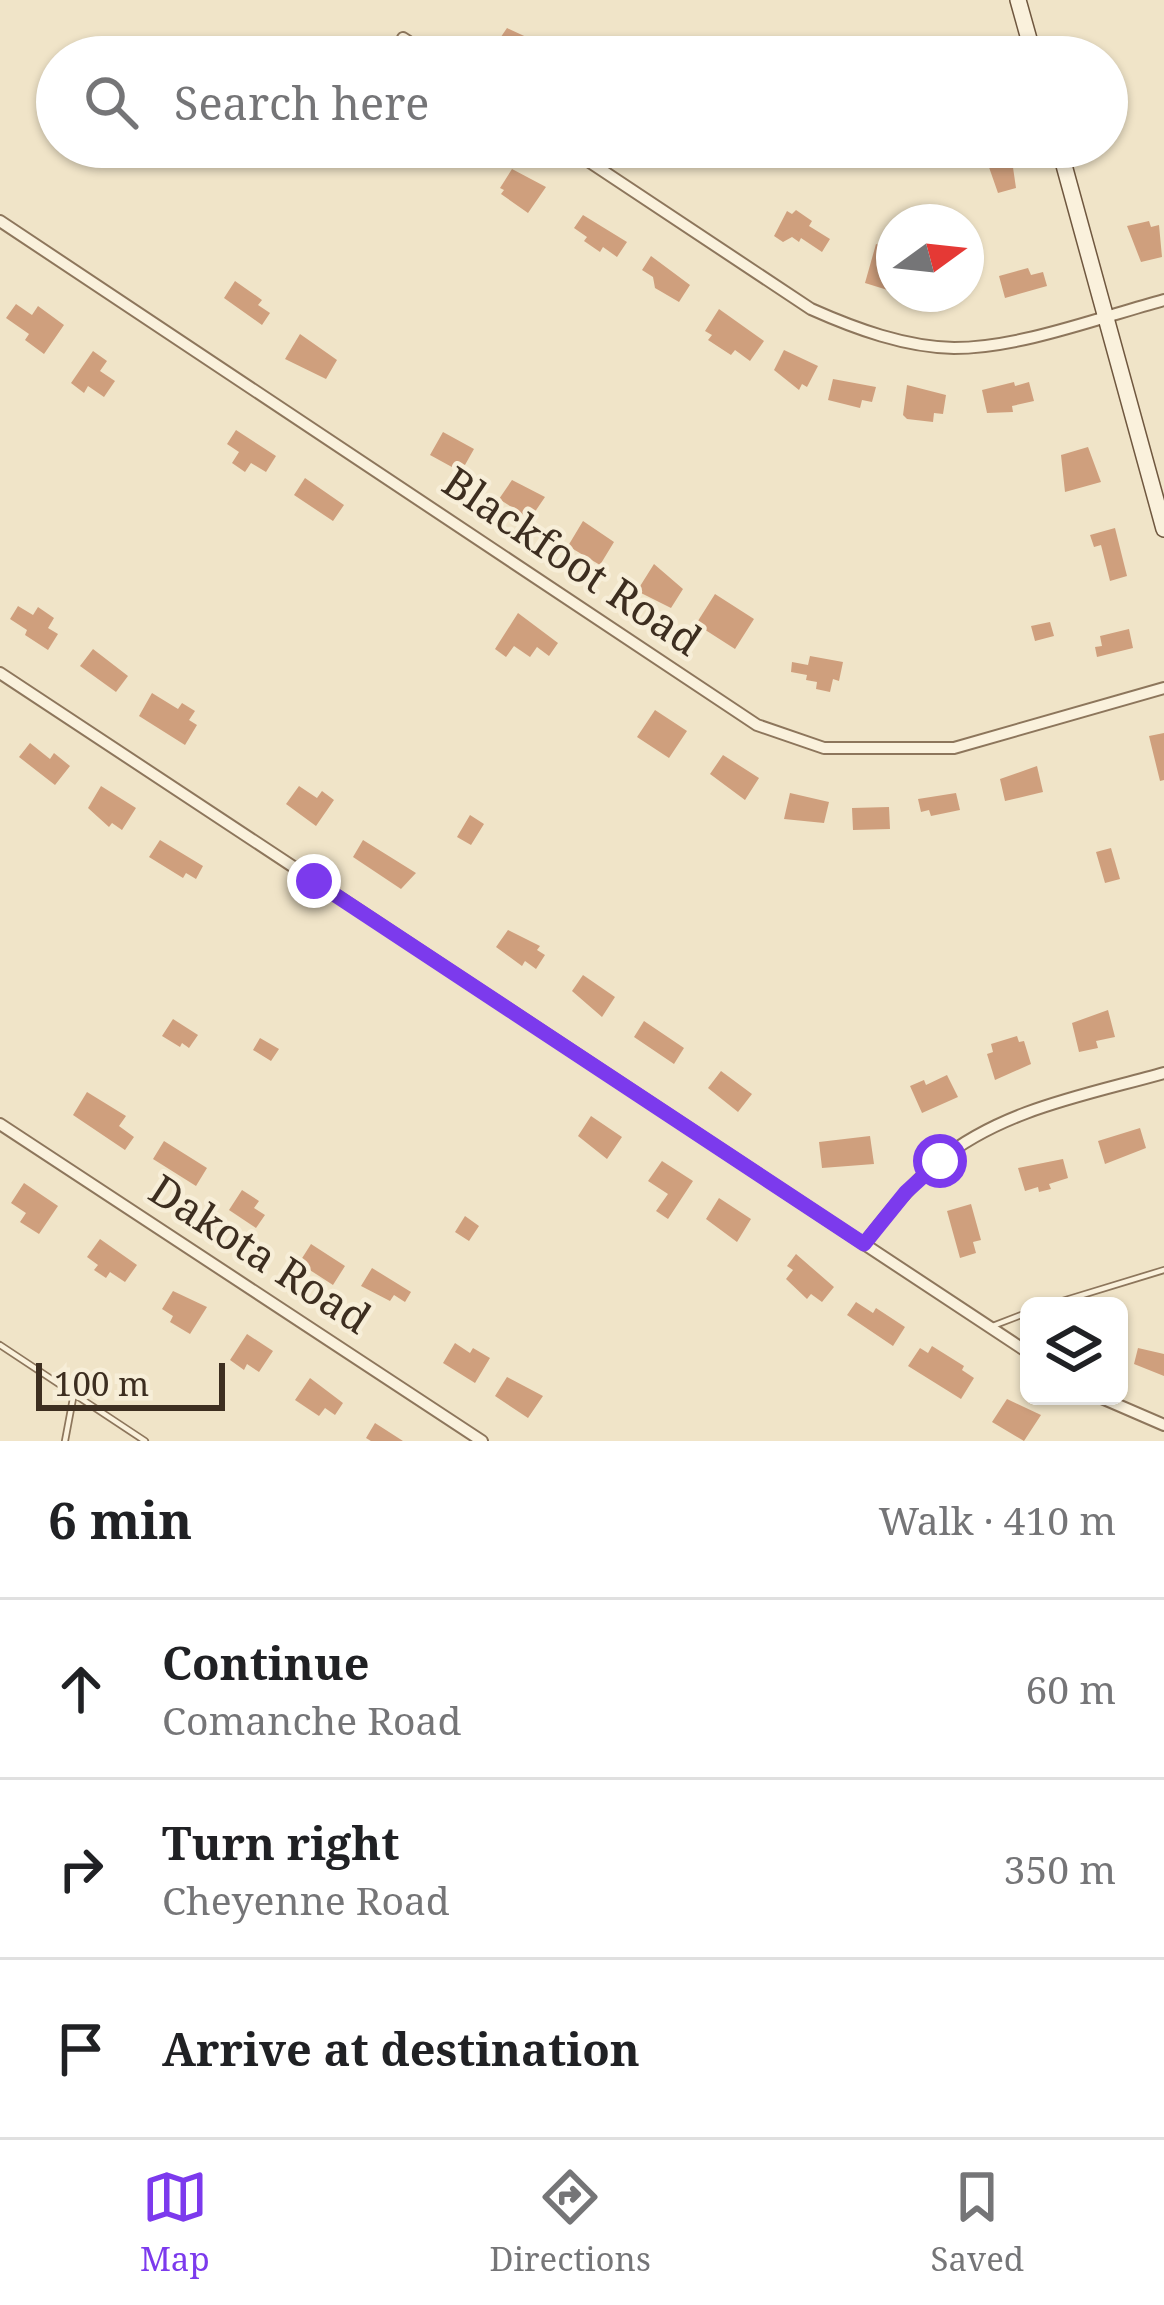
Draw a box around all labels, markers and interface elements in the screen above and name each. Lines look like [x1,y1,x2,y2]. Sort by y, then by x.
search box [36,36,1128,168]
icon: search [78,69,144,135]
text: Search here [174,72,429,133]
north arrow [876,204,984,312]
street label: Blackfoot Road [432,452,713,667]
route end [287,854,341,908]
route start [913,1134,967,1188]
street label: Dakota Road [139,1160,382,1346]
map controls [1020,1297,1128,1405]
button: layers [1020,1297,1128,1405]
scale bar [36,1357,225,1410]
text: 100 m [54,1361,149,1406]
text: 6 min [48,1484,192,1554]
text: Walk · 410 m [879,1493,1116,1546]
text: Continue [162,1632,370,1693]
icon: ahead [48,1656,114,1722]
text: 60 m [1025,1662,1116,1715]
text: Comanche Road [162,1693,461,1746]
text: Turn right [162,1812,399,1873]
icon: right [48,1836,114,1902]
text: 350 m [1004,1842,1116,1895]
text: Cheyenne Road [162,1873,450,1926]
icon: arrive [48,2016,114,2082]
text: Arrive at destination [162,2018,640,2079]
tab: Map [140,2164,210,2281]
tab: Directions [489,2164,651,2281]
tab: Saved [931,2164,1024,2281]

